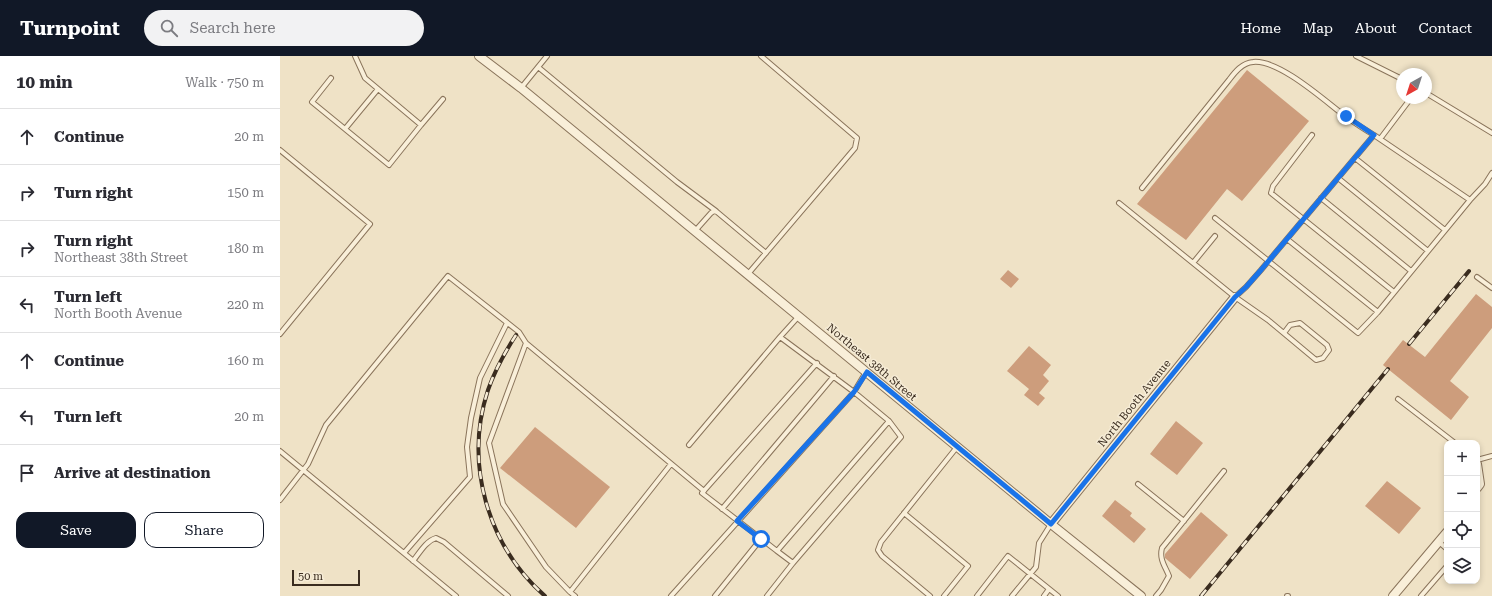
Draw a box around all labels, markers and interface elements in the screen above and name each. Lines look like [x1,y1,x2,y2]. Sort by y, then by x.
search box [144,10,424,46]
text: Turnpoint [20,17,120,40]
icon: search [158,17,180,39]
text: Search here [190,19,276,37]
text: Home [1240,20,1281,36]
text: Map [1303,20,1333,36]
text: About [1355,20,1397,36]
text: Contact [1419,20,1472,36]
north arrow [1396,68,1432,104]
text: 10 min [16,72,73,92]
text: Walk · 750 m [185,75,264,90]
route end [1337,107,1355,125]
icon: ahead [16,126,38,148]
text: Continue [54,128,124,146]
text: 20 m [234,129,264,144]
icon: right [16,182,38,204]
text: Turn right [54,184,133,202]
text: 150 m [227,185,264,200]
text: Turn right [54,232,133,250]
icon: right [16,238,38,260]
text: 180 m [227,241,264,256]
text: Northeast 38th Street [54,250,188,265]
text: Turn left [54,288,122,306]
icon: left [16,294,38,316]
text: 220 m [227,297,264,312]
text: North Booth Avenue [54,306,182,321]
street label: Northeast 38th Street [824,321,919,404]
icon: ahead [16,350,38,372]
text: Continue [54,352,124,370]
text: 160 m [227,353,264,368]
street label: North Booth Avenue [1095,357,1174,450]
icon: left [16,406,38,428]
text: Turn left [54,408,122,426]
text: 20 m [234,409,264,424]
map controls [1444,440,1480,584]
button: + [1444,440,1480,476]
icon: arrive [16,462,38,484]
text: Arrive at destination [54,464,210,482]
button: − [1444,476,1480,512]
button: Save [16,512,136,548]
button: Share [144,512,264,548]
button: locate [1444,512,1480,548]
route start [752,530,770,548]
button: layers [1444,548,1480,584]
scale bar [292,568,360,587]
text: 50 m [298,570,323,583]

